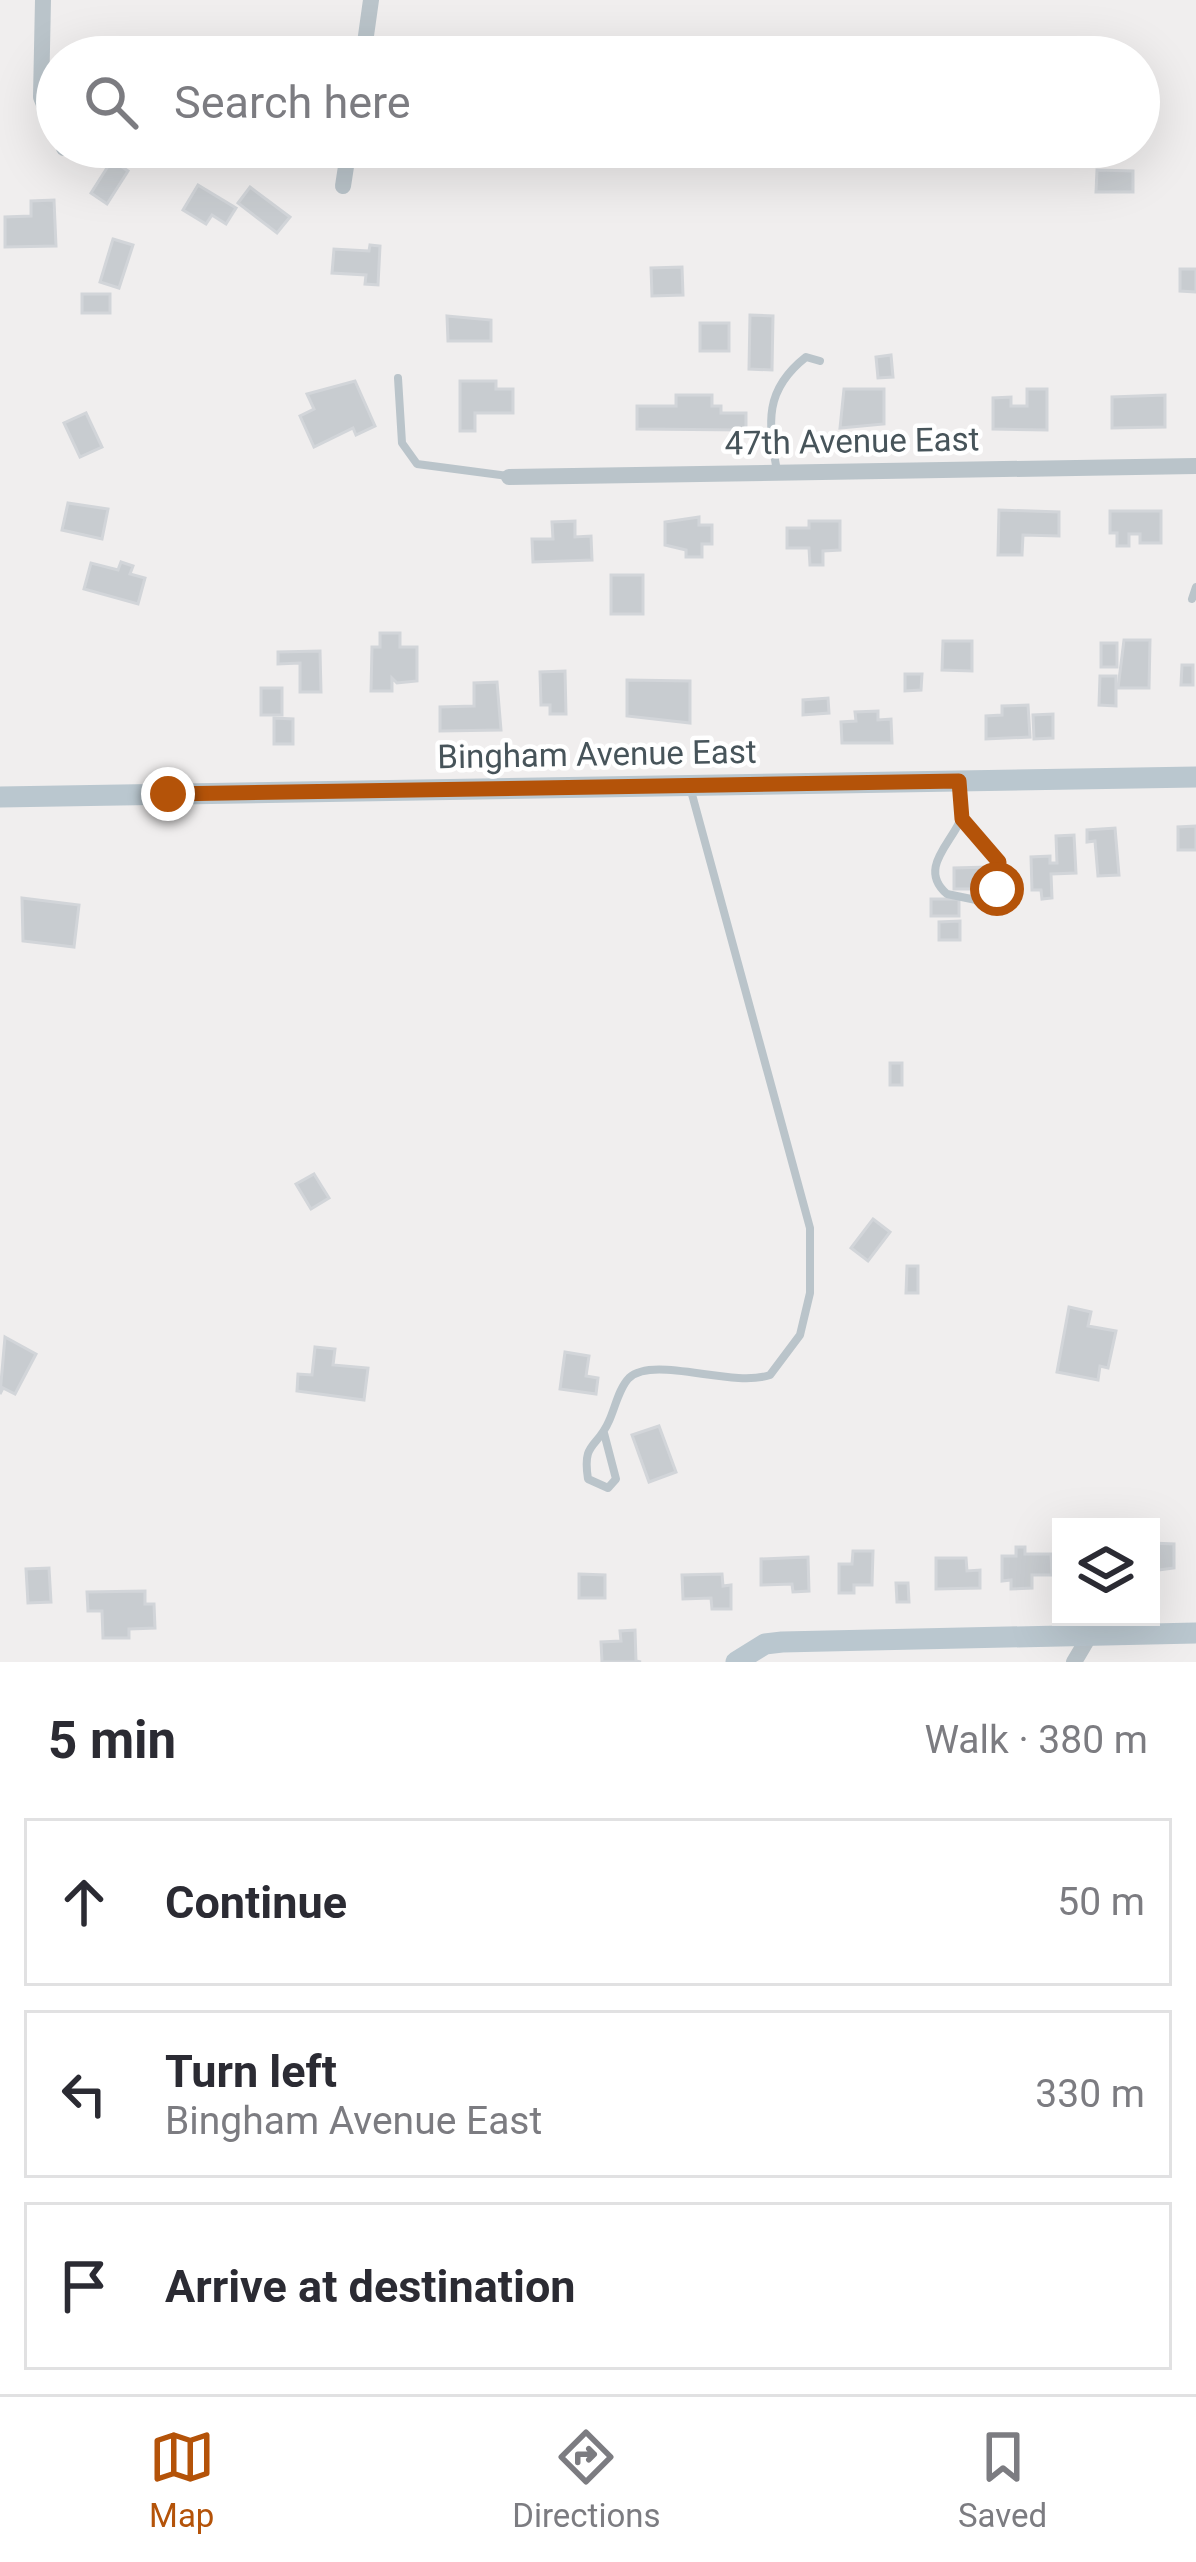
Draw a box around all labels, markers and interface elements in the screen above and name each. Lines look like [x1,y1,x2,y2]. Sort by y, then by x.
search box [36,36,1160,168]
icon: search [78,69,144,135]
text: Search here [174,76,411,129]
street label: 47th Avenue East [724,419,980,463]
street label: Bingham Avenue East [437,732,757,776]
route end [141,767,195,821]
route start [970,862,1024,916]
map controls [1052,1518,1160,1626]
button: layers [1052,1518,1160,1626]
text: 5 min [48,1711,176,1770]
text: Walk · 380 m [924,1717,1148,1763]
icon: ahead [51,1869,117,1935]
text: Continue [165,1876,347,1929]
text: 50 m [1057,1879,1145,1925]
text: Turn left [165,2045,337,2098]
icon: left [51,2061,117,2127]
text: 330 m [1035,2071,1145,2117]
text: Bingham Avenue East [165,2098,542,2144]
icon: arrive [51,2253,117,2319]
text: Arrive at destination [165,2260,576,2313]
tab: Map [149,2424,215,2535]
tab: Directions [512,2424,661,2535]
tab: Saved [958,2424,1047,2535]

